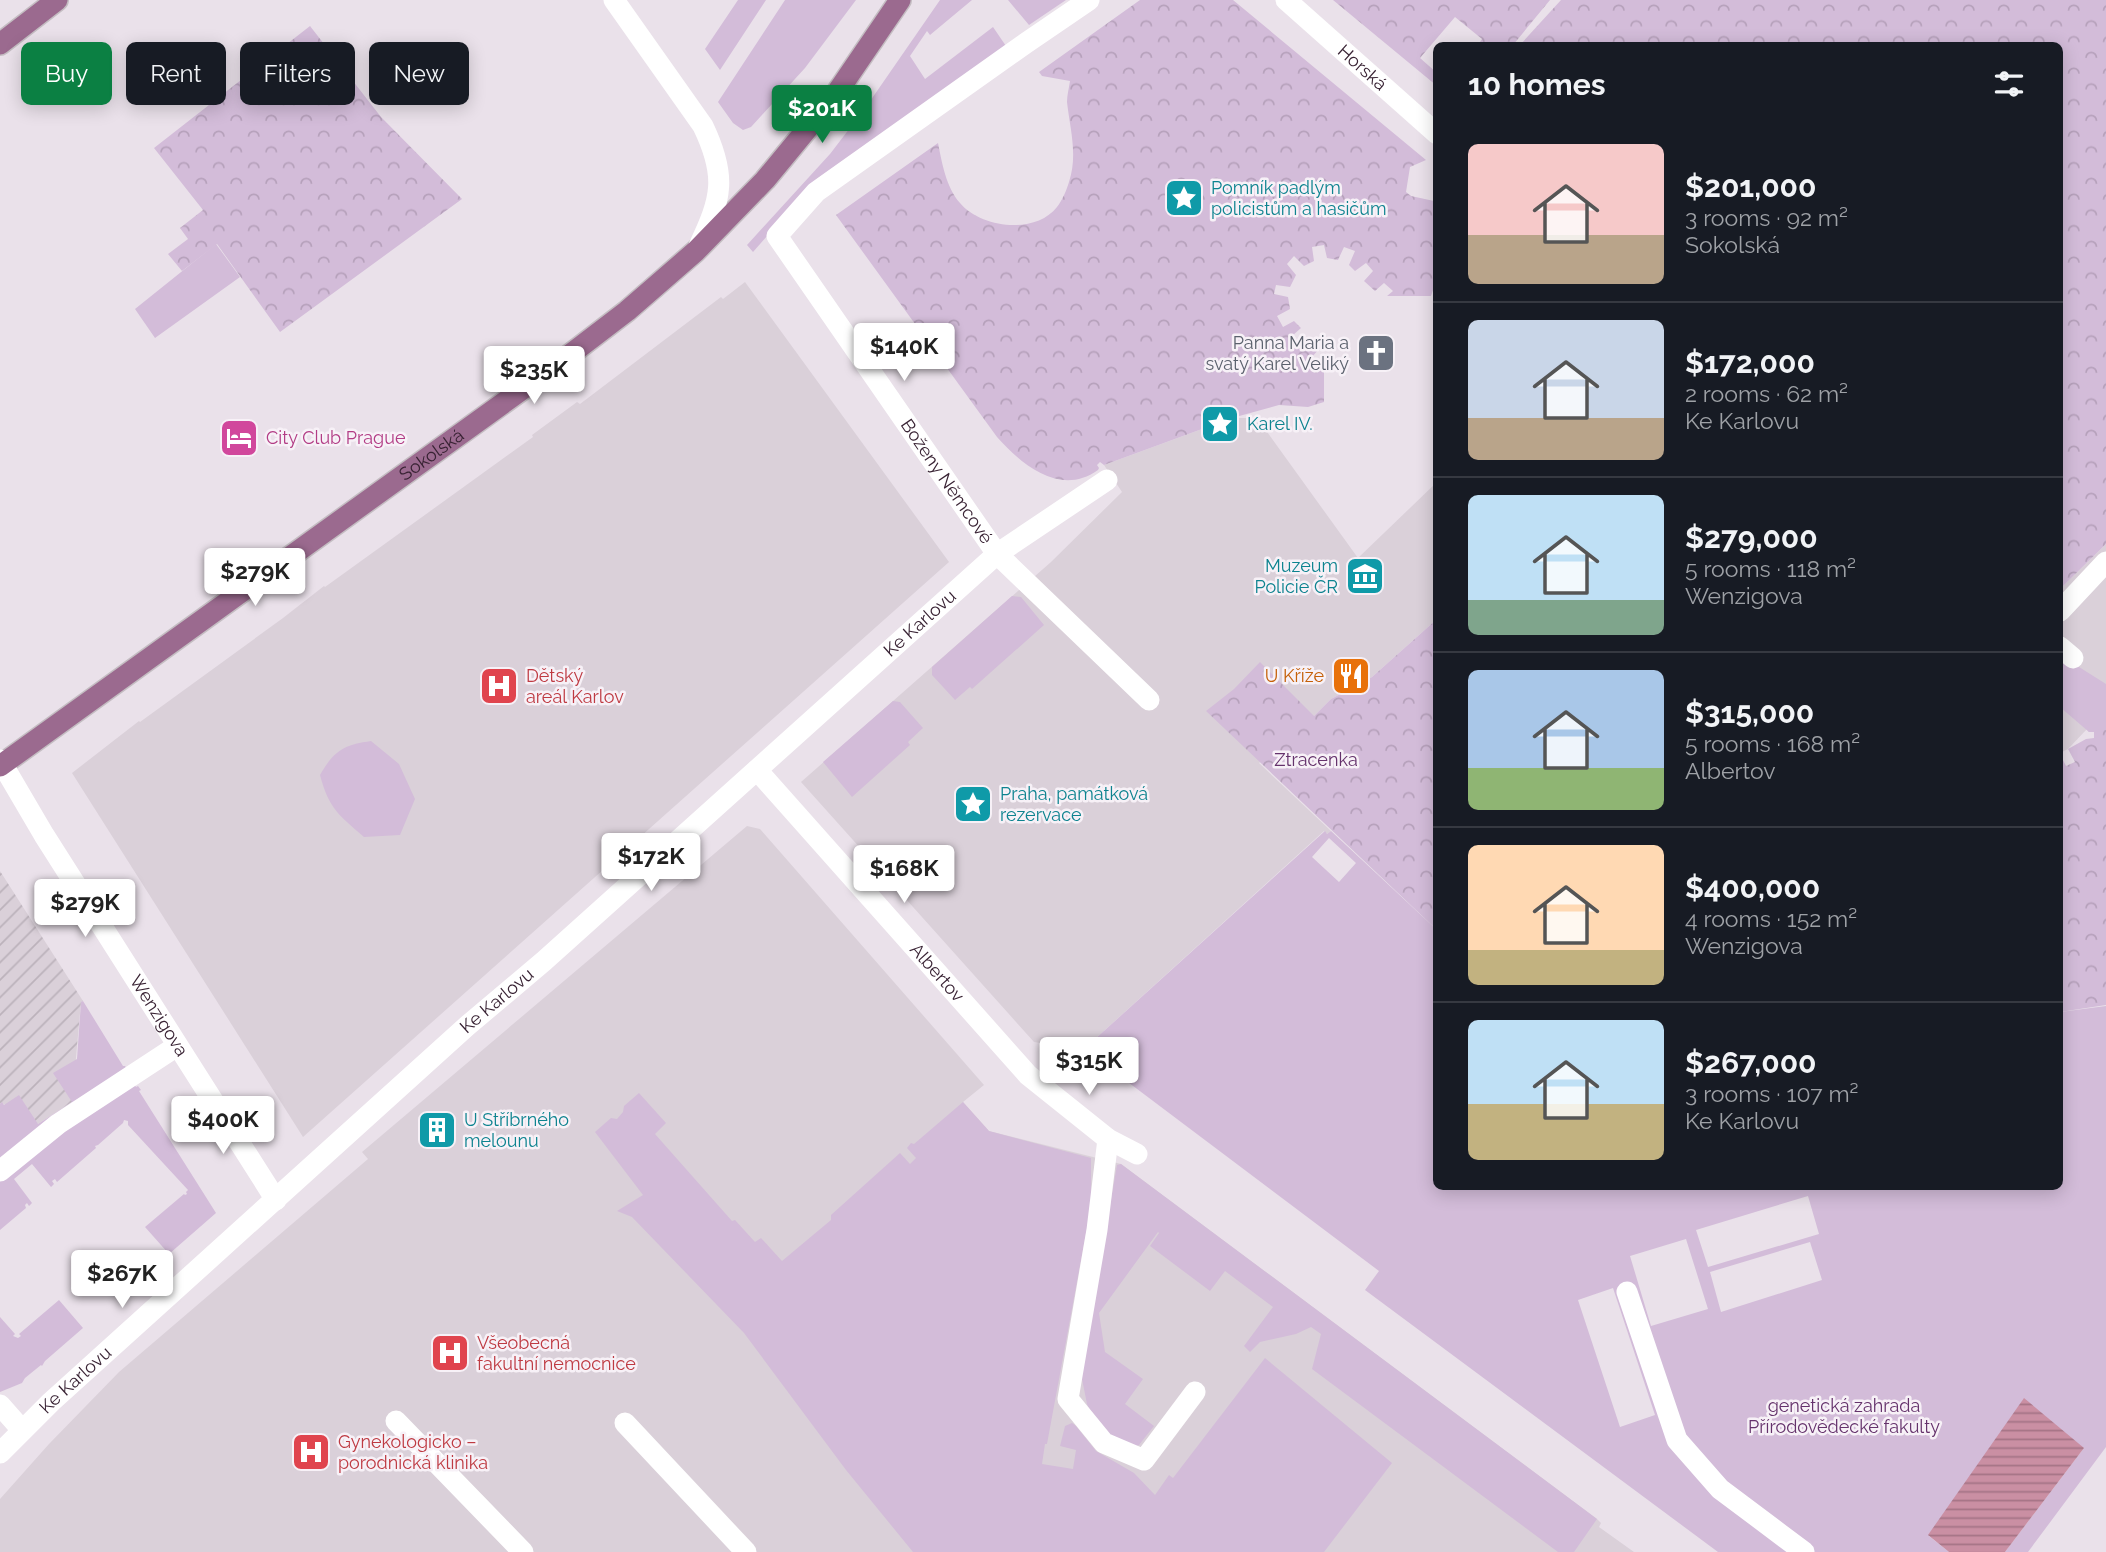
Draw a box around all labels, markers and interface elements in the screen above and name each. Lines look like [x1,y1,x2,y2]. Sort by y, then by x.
street label: Horská [1334,40,1391,95]
chip: Buy [21,42,112,105]
chip: Rent [126,42,226,105]
chip: Filters [240,42,355,105]
chip: New [369,42,469,105]
icon: filters [1990,65,2028,103]
text: 10 homes [1468,67,1605,102]
pin: $201K [773,86,871,145]
text: $201K [788,94,856,121]
text: $201,000 [1685,169,1816,204]
icon: home [1524,172,1608,256]
place icon: Pomník padlým policistům a hasičům [1163,177,1205,219]
place label: Pomník padlým policistům a hasičům [1211,177,1386,219]
text: 3 rooms · 92 m² [1685,204,1848,231]
text: Sokolská [1685,231,1780,258]
pin: $140K [855,324,953,383]
text: $140K [870,332,938,359]
place label: Panna Maria a svatý Karel Veliký [1206,332,1349,374]
church icon: Panna Maria a svatý Karel Veliký [1355,332,1397,374]
text: $172,000 [1685,345,1815,380]
pin: $235K [485,346,583,406]
icon: home [1524,348,1608,432]
text: $235K [500,355,568,382]
text: 2 rooms · 62 m² [1685,380,1848,407]
place icon: Karel IV. [1199,403,1241,445]
text: Ke Karlovu [1685,407,1799,434]
place label: Karel IV. [1247,413,1313,434]
street label: Boženy Němcové [897,415,998,548]
hotel icon: City Club Prague [218,417,260,459]
street label: Sokolská [395,424,468,485]
place label: City Club Prague [266,427,406,448]
text: $279,000 [1685,520,1818,555]
icon: home [1524,523,1608,607]
pin: $279K [206,548,304,608]
place label: Muzeum Policie ČR [1254,555,1338,597]
museum icon: Muzeum Policie ČR [1344,555,1386,597]
text: 5 rooms · 118 m² [1685,555,1856,582]
text: $279K [220,557,290,584]
text: Wenzigova [1685,582,1803,609]
street label: Ke Karlovu [879,585,960,661]
restaurant icon: U Kříže [1330,655,1372,697]
hospital icon: Dětský areál Karlov [478,665,520,707]
place label: Dětský areál Karlov [526,665,624,707]
place label: U Kříže [1265,665,1324,686]
text: $315,000 [1685,695,1814,730]
icon: home [1524,698,1608,782]
text: 5 rooms · 168 m² [1685,730,1860,757]
park label: Ztracenka [1274,749,1358,770]
text: Albertov [1685,757,1776,784]
place icon: Praha, památková rezervace [952,783,994,825]
place label: Praha, památková rezervace [1000,783,1148,825]
pin: $172K [602,834,700,893]
text: $172K [617,842,685,869]
pin: $168K [855,846,953,905]
text: $168K [869,854,939,881]
text: $400,000 [1685,870,1820,905]
icon: home [1524,873,1608,957]
pin: $279K [36,880,134,939]
text: $279K [50,888,120,915]
text: 4 rooms · 152 m² [1685,905,1857,932]
text: Wenzigova [1685,932,1803,959]
street label: Albertov [906,939,969,1006]
street label: Ke Karlovu [455,963,538,1037]
street label: Wenzigova [126,971,193,1060]
pin: $315K [1040,1038,1138,1097]
text: $267,000 [1685,1045,1817,1080]
text: $315K [1056,1046,1122,1073]
icon: home [1524,1048,1608,1132]
text: 3 rooms · 107 m² [1685,1080,1859,1107]
pin: $400K [174,1096,272,1156]
text: $400K [187,1105,259,1132]
text: Ke Karlovu [1685,1107,1799,1134]
building icon: U Stříbrného melounu [416,1109,458,1151]
place label: U Stříbrného melounu [464,1109,569,1151]
pin: $267K [73,1250,171,1310]
text: $267K [87,1259,157,1286]
hospital icon: Všeobecná fakultní nemocnice [429,1332,471,1374]
place label: Všeobecná fakultní nemocnice [477,1332,636,1374]
street label: Ke Karlovu [35,1342,115,1417]
park label: genetická zahrada Přírodovědecké fakulty [1748,1395,1940,1437]
hospital icon: Gynekologicko – porodnická klinika [290,1431,332,1473]
place label: Gynekologicko – porodnická klinika [338,1431,488,1473]

